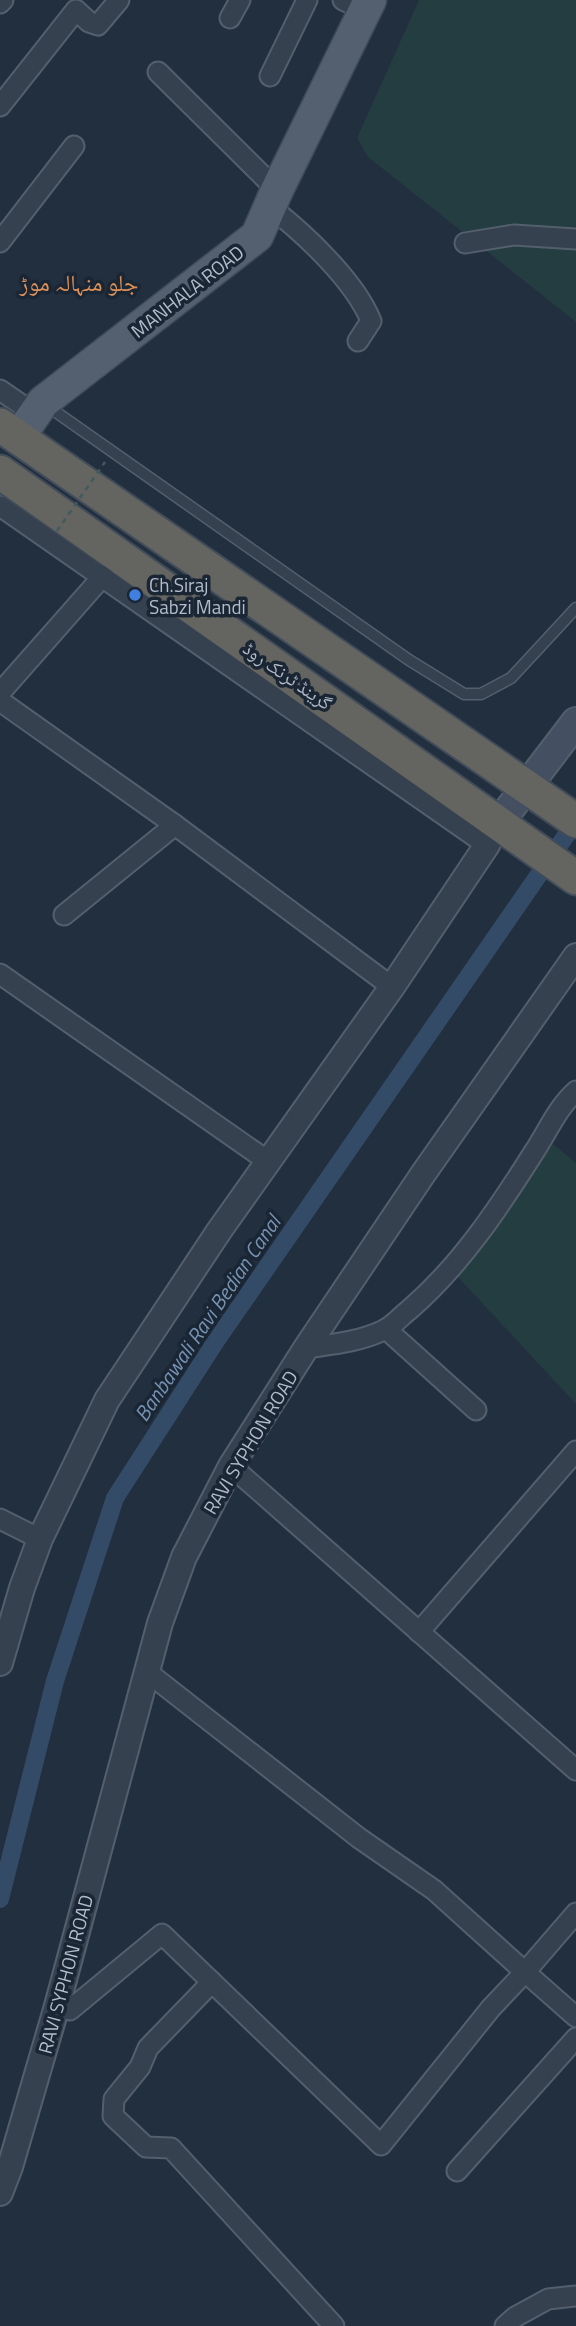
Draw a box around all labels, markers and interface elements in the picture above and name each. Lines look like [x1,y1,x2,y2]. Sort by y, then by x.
street label: MANHALA ROAD [124,238,250,344]
district label: جلو منہالہ موڑ [19,265,138,300]
place label: Ch.Siraj Sabzi Mandi [149,570,246,621]
marker: Ch.Siraj Sabzi Mandi [127,587,143,603]
street label: گرینڈ ٹرنک روڈ [237,634,339,717]
water label: Banbawali Ravi Bedian Canal [126,1206,289,1427]
street label: RAVI SYPHON ROAD [195,1364,305,1520]
street label: RAVI SYPHON ROAD [30,1891,100,2057]

